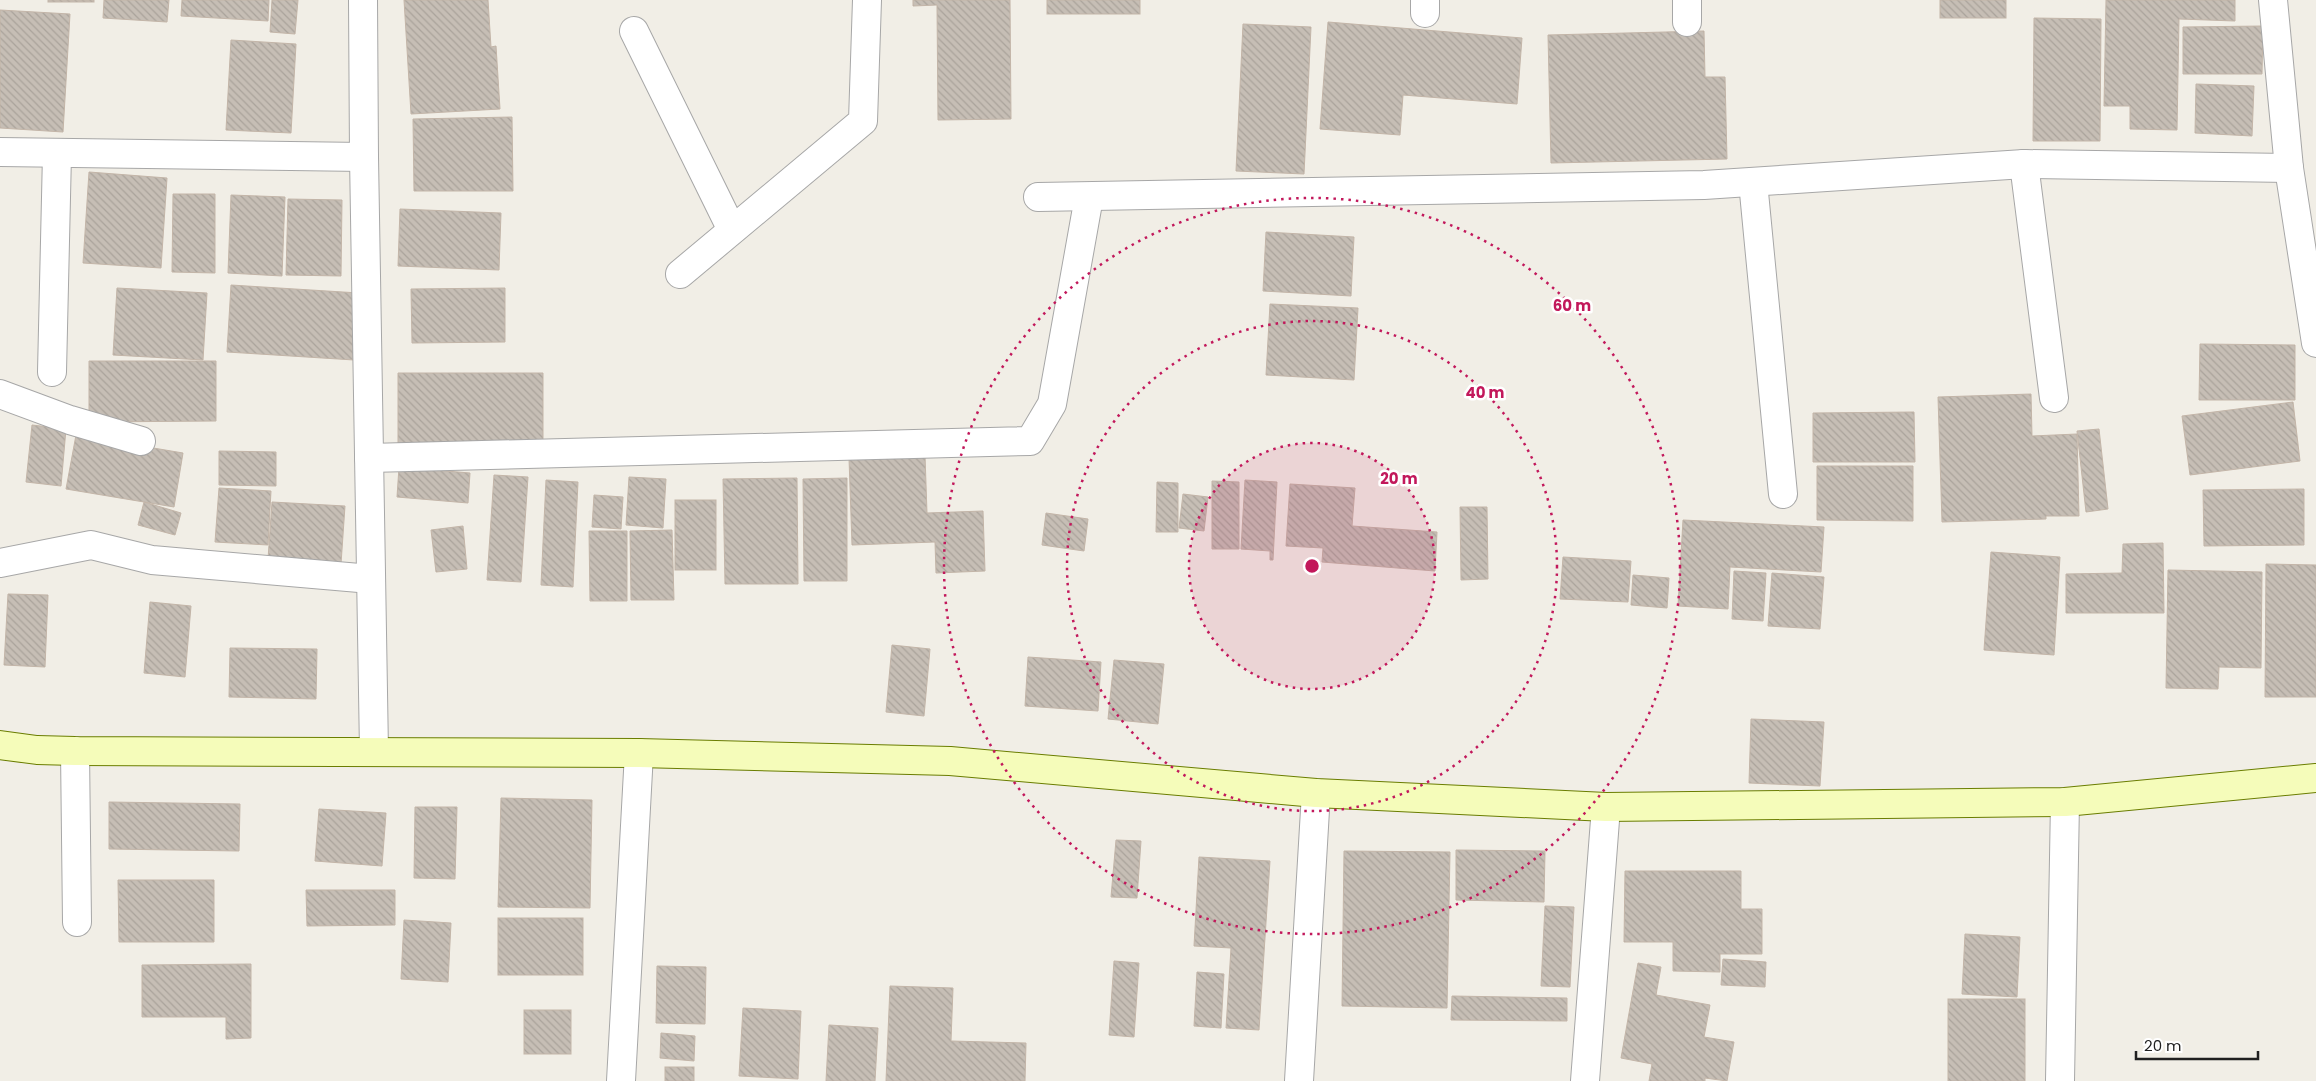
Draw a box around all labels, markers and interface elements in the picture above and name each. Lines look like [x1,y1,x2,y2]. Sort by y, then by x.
text: 60 m [1553,295,1591,316]
text: 40 m [1465,382,1505,403]
text: 20 m [1380,468,1418,489]
centre of rings [1303,557,1321,575]
scale bar [2136,1028,2258,1060]
text: 20 m [2144,1035,2182,1056]

